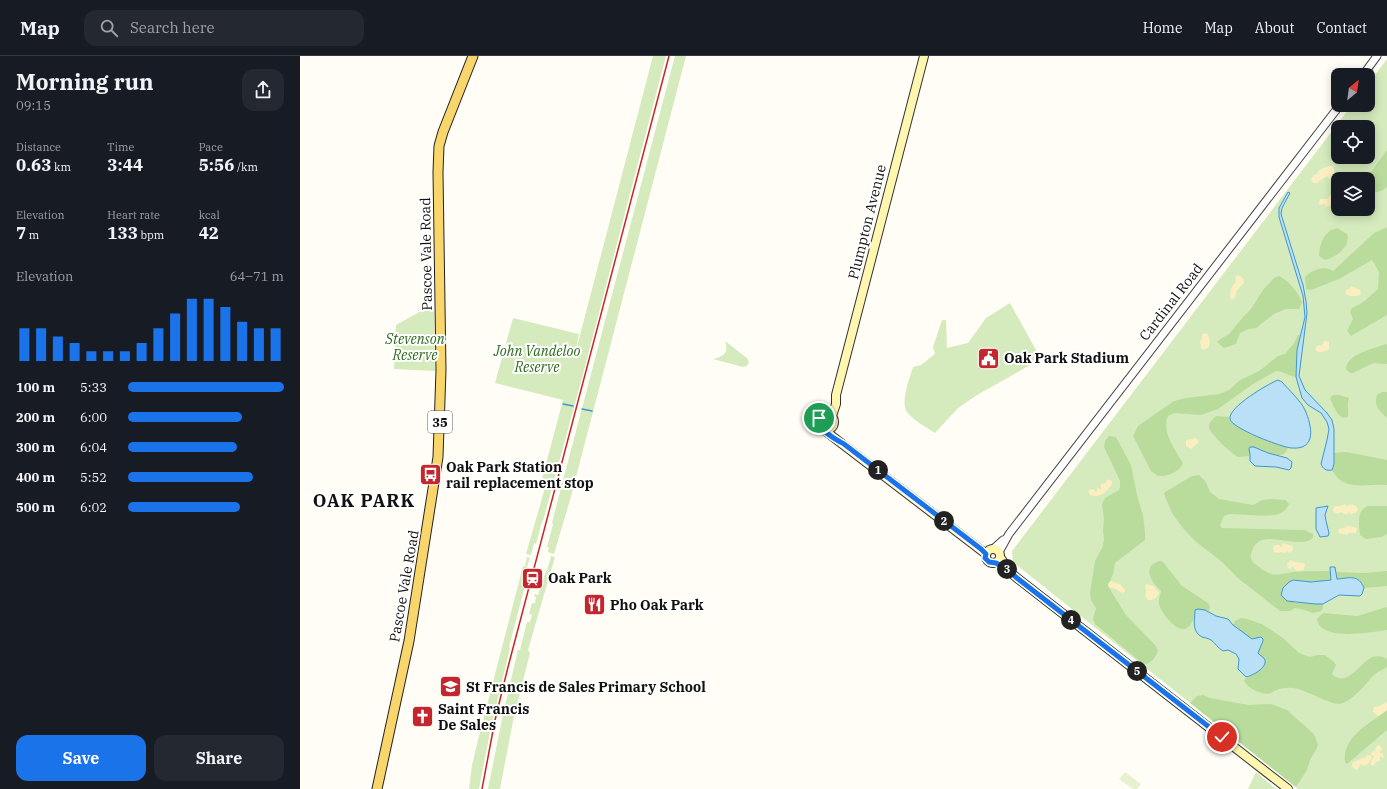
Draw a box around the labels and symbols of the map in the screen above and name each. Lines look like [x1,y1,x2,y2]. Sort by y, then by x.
north arrow [1331,68,1375,112]
street label: Plumpton Avenue [844,163,890,281]
street label: Pascoe Vale Road [416,197,436,311]
street label: Cardinal Road [1135,259,1207,344]
park label: Stevenson Reserve [384,330,445,364]
park label: John Vandeloo Reserve [493,342,580,376]
public building icon: Oak Park Stadium [975,345,1001,371]
place label: Oak Park Stadium [1004,349,1129,367]
pin [802,401,836,435]
road number: 35 [428,411,452,433]
place label: Oak Park Station rail replacement stop [446,458,594,492]
pin: 1 [868,460,888,480]
bus stop icon: Oak Park Station rail replacement stop [417,462,443,488]
district label: OAK PARK [313,489,415,512]
pin: 2 [934,511,954,531]
street label: Pascoe Vale Road [385,528,423,643]
pin: 3 [997,559,1017,579]
station icon: Oak Park [519,565,545,591]
place label: Oak Park [548,569,612,587]
restaurant icon: Pho Oak Park [582,592,608,618]
place label: Pho Oak Park [610,596,704,614]
pin: 4 [1061,610,1081,630]
pin: 5 [1127,661,1147,681]
school or university icon: St Francis de Sales Primary School [437,674,463,700]
place label: St Francis de Sales Primary School [466,678,706,696]
place label: Saint Francis De Sales [438,700,529,734]
church icon: Saint Francis De Sales [410,704,436,730]
pin [1205,720,1239,754]

